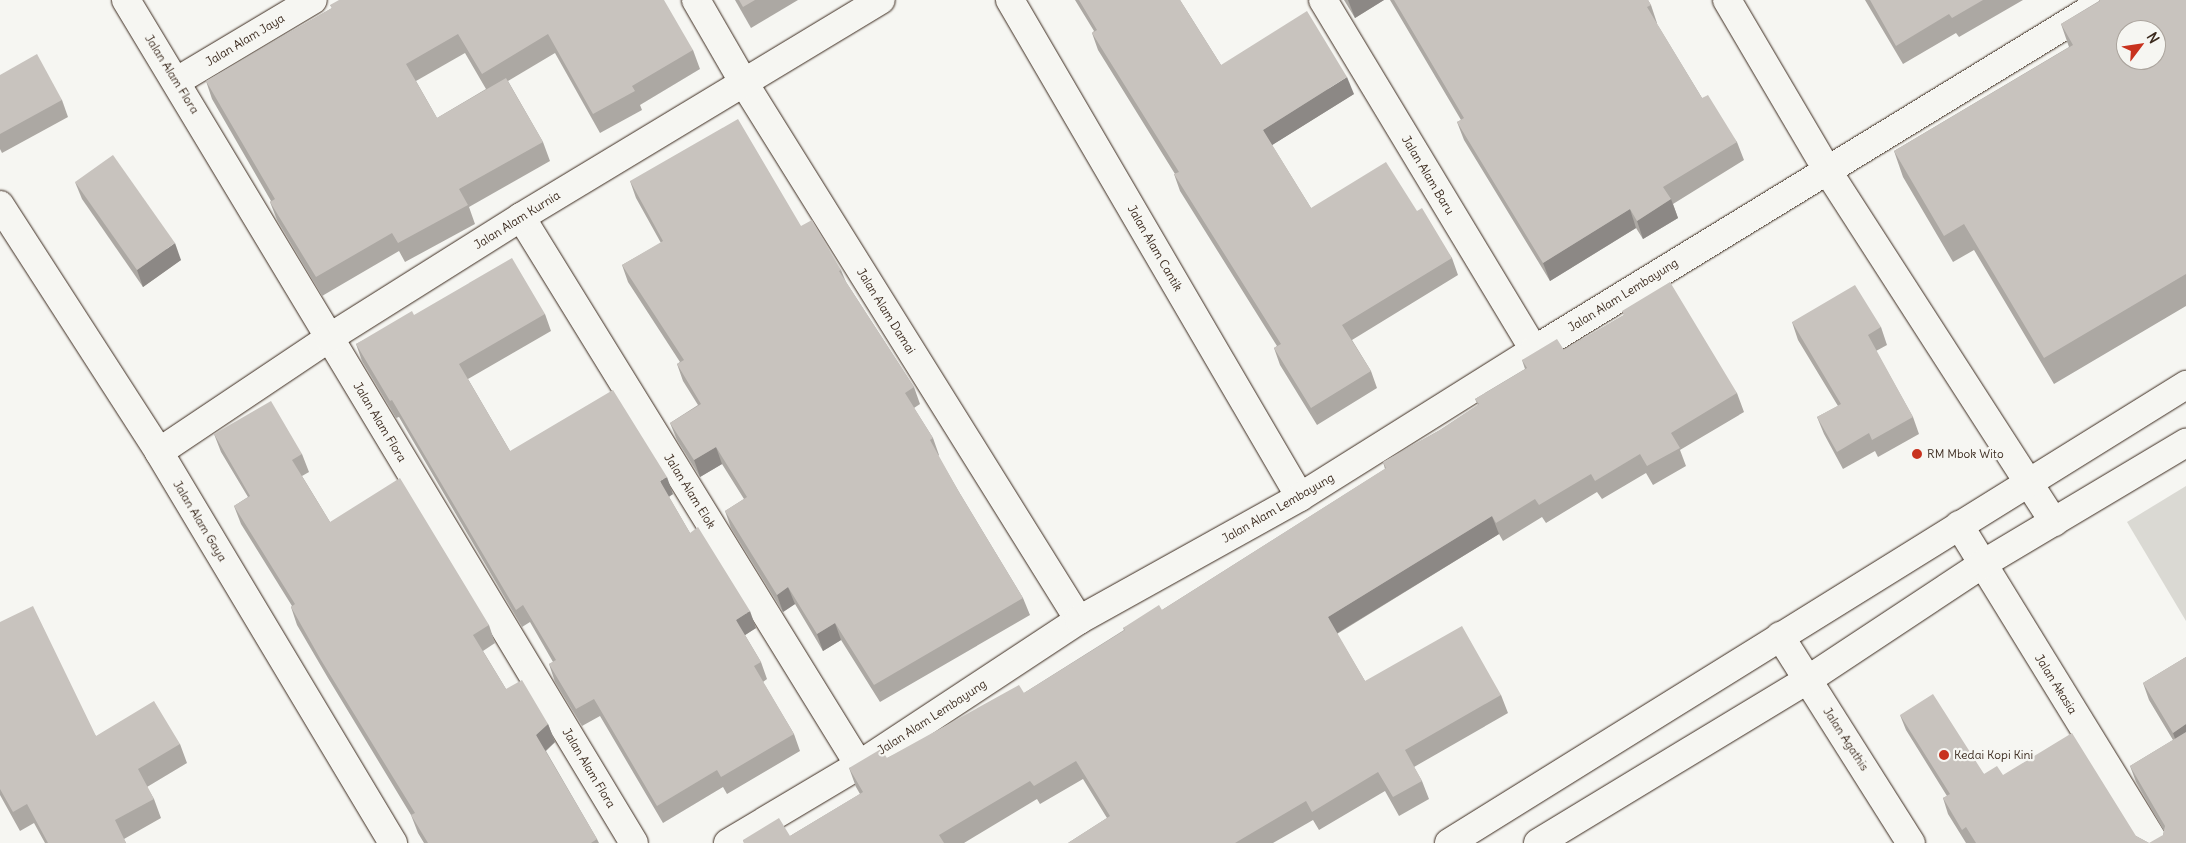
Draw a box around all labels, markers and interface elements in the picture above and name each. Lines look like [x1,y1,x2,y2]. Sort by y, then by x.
street label: Jalan Alam Jaya [203,11,287,69]
north arrow [2116,20,2166,70]
text: N [2143,29,2163,47]
street label: Jalan Alam Flora [142,32,202,116]
street label: Jalan Alam Baru [1399,133,1457,217]
street label: Jalan Alam Kurnia [471,188,563,252]
street label: Jalan Alam Cantik [1124,202,1186,294]
street label: Jalan Alam Lembayung [1565,255,1681,335]
street label: Jalan Alam Damai [854,265,918,357]
street label: Jalan Alam Flora [350,379,410,465]
place label: RM Mbok Wito [1927,447,2004,461]
marker: RM Mbok Wito [1911,448,1923,460]
street label: Jalan Alam Elok [661,451,719,531]
street label: Jalan Alam Lembayung [1219,470,1337,546]
street label: Jalan Alam Gaya [170,478,230,564]
street label: Jalan Akasia [2032,651,2080,717]
street label: Jalan Alam Lembayung [875,676,989,758]
street label: Jalan Agathis [1820,705,1872,773]
street label: Jalan Alam Flora [559,725,619,811]
place label: Kedai Kopi Kini [1954,748,2033,762]
marker: Kedai Kopi Kini [1938,749,1950,761]

